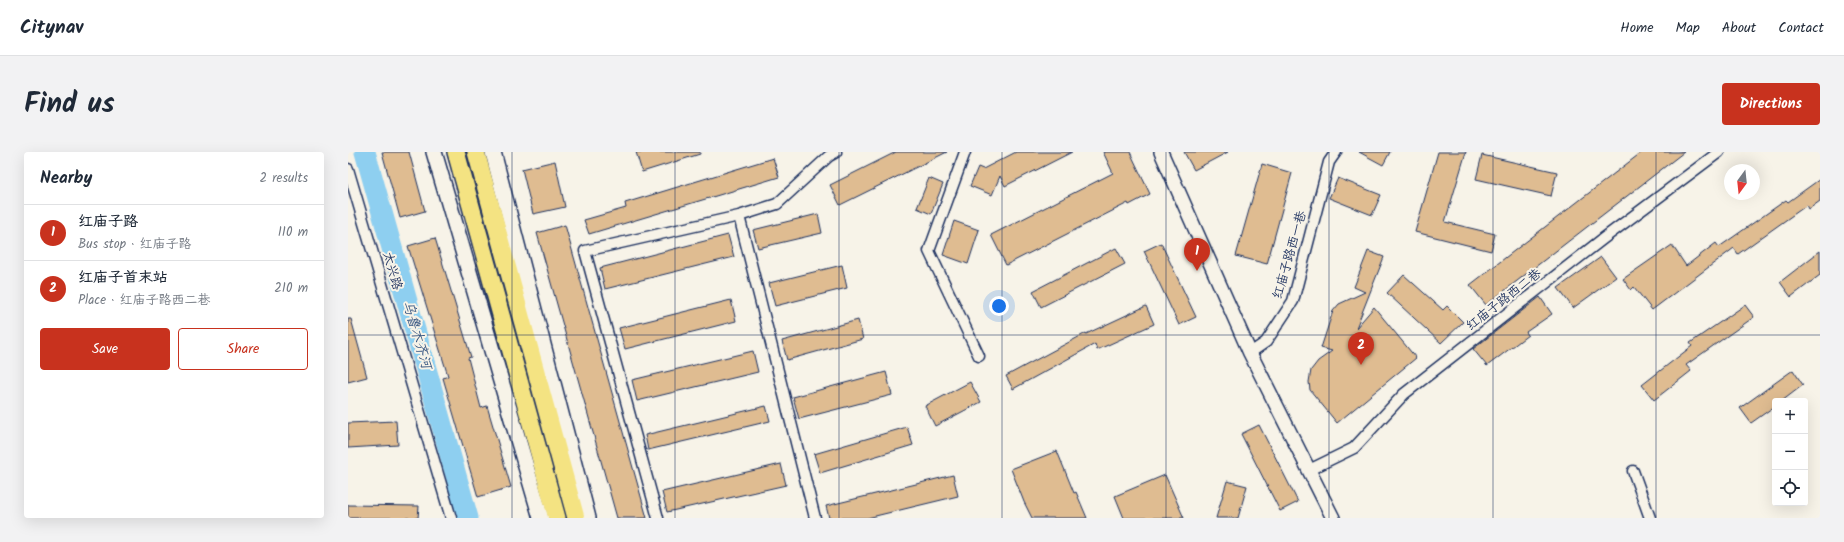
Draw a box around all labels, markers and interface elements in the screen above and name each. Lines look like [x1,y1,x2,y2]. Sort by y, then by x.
text: Citynav [20,13,83,43]
text: Home [1620,17,1654,39]
text: Map [1676,17,1700,39]
text: About [1722,17,1756,39]
text: Contact [1778,17,1824,39]
text: Find us [24,82,115,127]
button: Directions [1722,83,1820,125]
north arrow [1724,164,1760,200]
text: Nearby [40,165,92,192]
text: 2 results [260,168,308,189]
street label: 红庙子路西一巷 [1267,208,1313,302]
text: 红庙子路 [78,210,138,234]
text: 1 [51,222,55,243]
text: 110 m [278,222,308,243]
text: Bus stop · 红庙子路 [78,234,191,255]
pin: 1 [1184,238,1210,271]
street label: 太兴路 [377,249,407,293]
street label: 红庙子路西二巷 [1462,264,1546,336]
text: 红庙子首末站 [78,266,168,290]
text: 2 [49,278,57,299]
text: 210 m [274,278,308,299]
text: Place · 红庙子路西二巷 [78,290,210,311]
your location [989,296,1009,316]
water label: 乌鲁木齐河 [397,298,438,374]
button: Save [40,328,170,370]
button: Share [178,328,308,370]
pin: 2 [1348,332,1374,365]
map controls [1772,398,1808,506]
button: + [1772,398,1808,434]
button: − [1772,434,1808,470]
button: locate [1772,470,1808,506]

